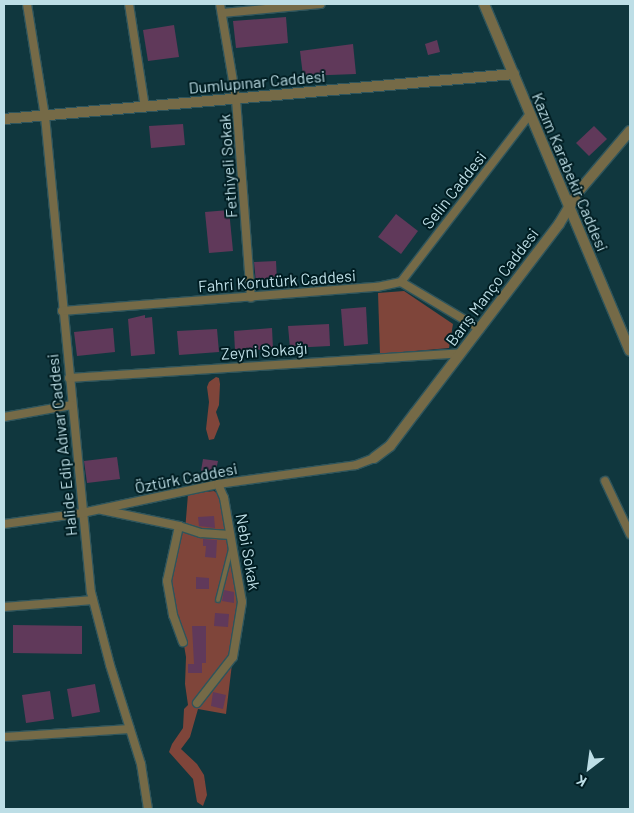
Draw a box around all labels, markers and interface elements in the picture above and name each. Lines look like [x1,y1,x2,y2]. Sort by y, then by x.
street label: Dumlupınar Caddesi [188,66,326,98]
street label: Kazım Karabekir Caddesi [528,90,612,254]
street label: Fethiyeli Sokak [215,113,241,219]
street label: Selin Caddesi [418,148,490,232]
street label: Barış Manço Caddesi [442,225,542,349]
street label: Fahri Korutürk Caddesi [198,266,356,296]
street label: Zeyni Sokağı [220,338,308,364]
street label: Halide Edip Adıvar Caddesi [43,353,81,537]
street label: Öztürk Caddesi [133,459,239,497]
street label: Nebi Sokak [232,512,264,592]
north arrow [564,743,614,793]
text: K [573,772,589,791]

